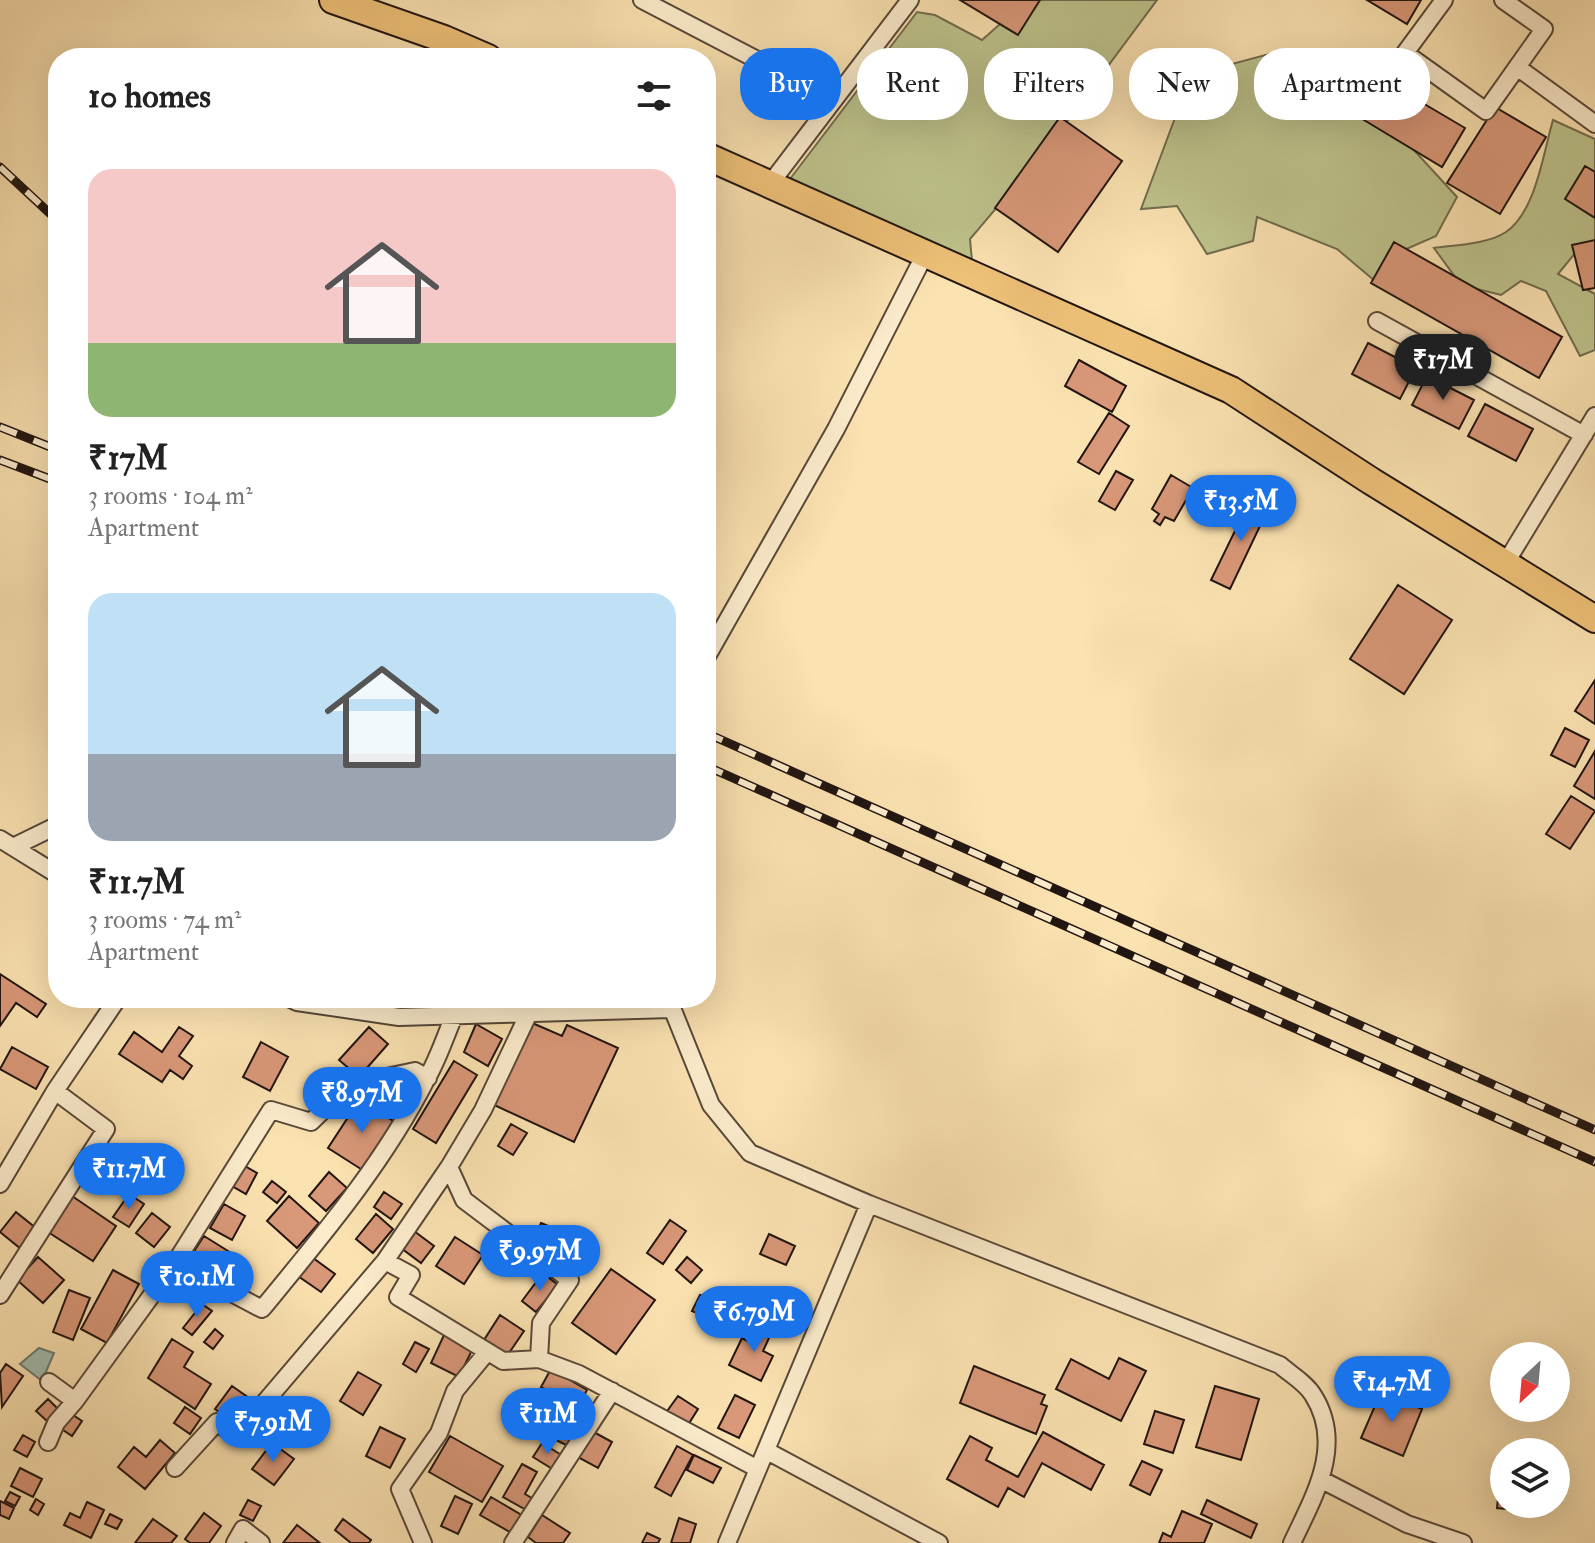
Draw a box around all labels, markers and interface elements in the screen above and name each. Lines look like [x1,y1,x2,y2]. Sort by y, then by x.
chip: Buy [740,48,841,120]
chip: Rent [857,48,968,120]
chip: Filters [984,48,1113,120]
chip: New [1129,48,1238,120]
chip: Apartment [1254,48,1430,120]
icon: filters [632,74,676,118]
text: 10 homes [88,75,211,118]
icon: home [310,221,454,365]
pin: ₹17M [1396,334,1490,402]
text: ₹17M [1412,344,1474,376]
text: ₹17M [88,437,168,480]
pin: ₹13.5M [1176,475,1306,543]
text: 3 rooms · 104 m² [88,480,253,512]
text: ₹13.5M [1203,485,1279,517]
text: Apartment [88,512,199,544]
icon: home [310,645,454,789]
text: ₹11.7M [88,861,186,904]
text: 3 rooms · 74 m² [88,904,241,936]
text: Apartment [88,936,199,968]
pin: ₹8.97M [297,1067,427,1135]
text: ₹8.97M [321,1077,403,1109]
pin: ₹11.7M [64,1143,194,1211]
text: ₹11.7M [92,1153,166,1185]
pin: ₹9.97M [475,1225,605,1293]
text: ₹9.97M [498,1235,582,1267]
pin: ₹10.1M [132,1251,262,1319]
text: ₹10.1M [159,1261,235,1293]
pin: ₹6.79M [689,1286,819,1354]
text: ₹6.79M [713,1296,795,1328]
north arrow [1490,1342,1570,1422]
map controls [1490,1342,1570,1518]
pin: ₹14.7M [1327,1356,1457,1424]
text: ₹14.7M [1352,1366,1432,1398]
pin: ₹11M [501,1388,595,1456]
pin: ₹7.91M [208,1396,338,1464]
text: ₹11M [519,1398,577,1430]
text: ₹7.91M [234,1406,312,1438]
button: layers [1490,1438,1570,1518]

